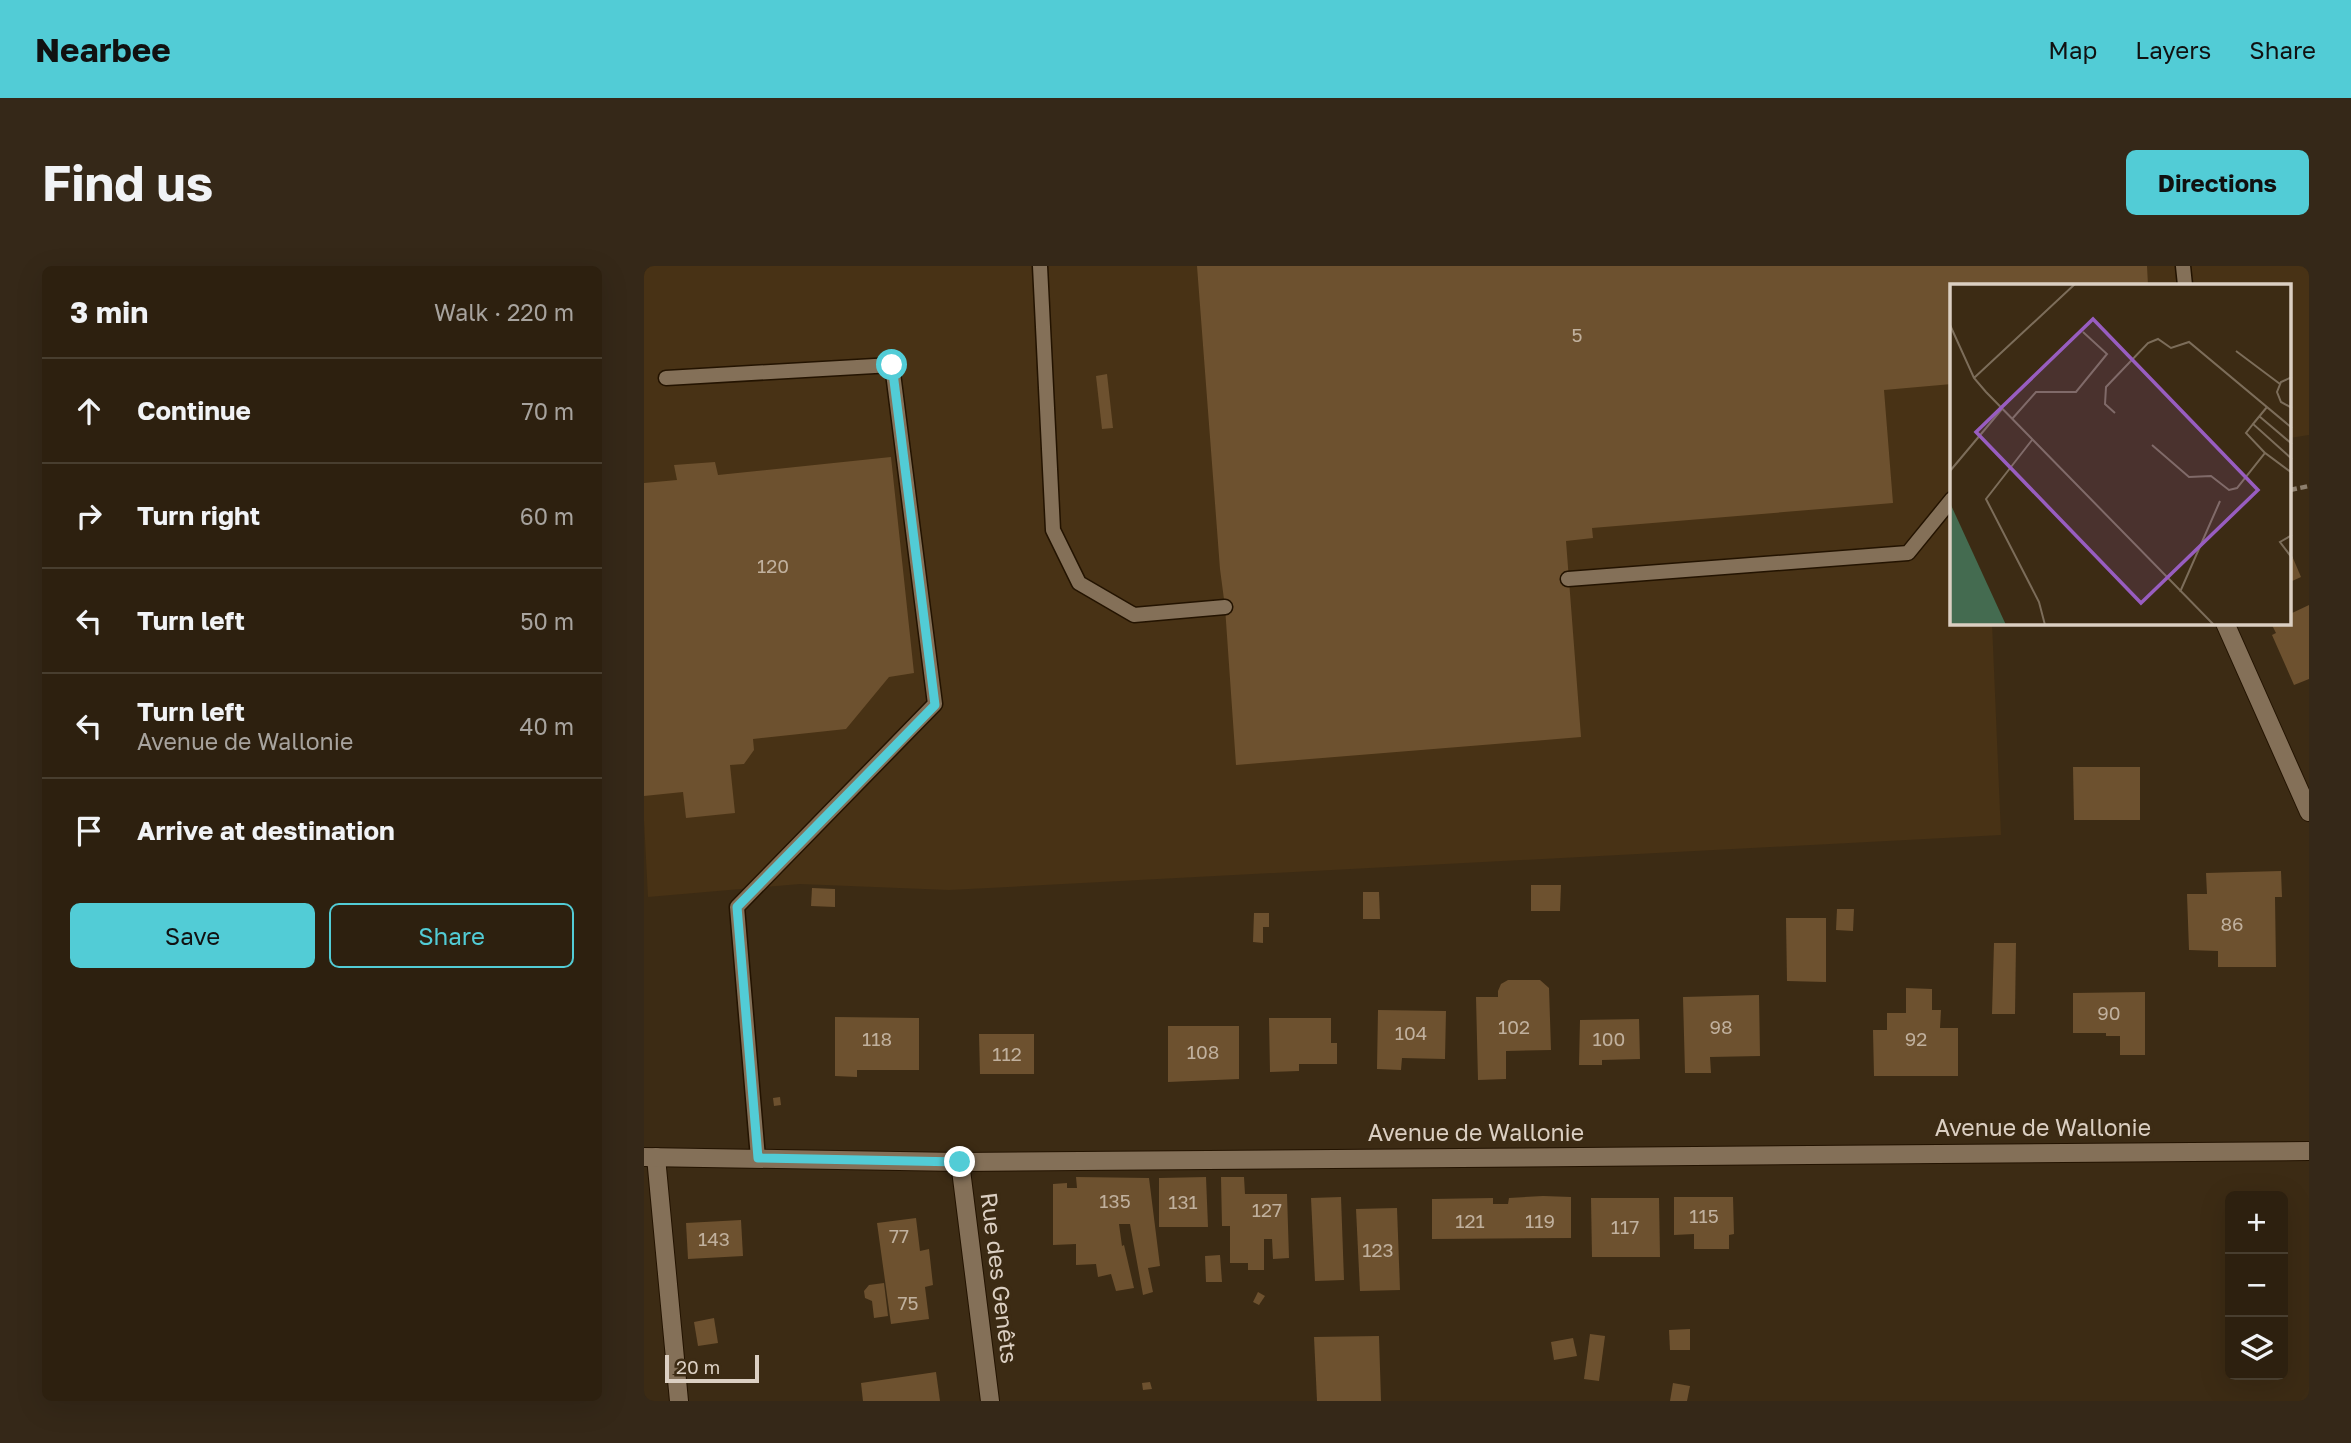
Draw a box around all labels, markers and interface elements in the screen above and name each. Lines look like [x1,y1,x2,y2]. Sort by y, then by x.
text: Nearbee [35,30,171,69]
text: Map [2048,35,2097,64]
text: Layers [2135,35,2211,64]
text: Share [2249,35,2316,64]
button: Directions [2126,150,2309,215]
text: Find us [42,153,213,212]
inset map [1950,284,2291,625]
text: 3 min [70,294,148,330]
text: Walk · 220 m [434,298,574,326]
house number: 5 [1571,323,1583,346]
route start [876,349,907,380]
icon: ahead [70,392,108,430]
text: Continue [137,395,251,426]
text: 70 m [521,397,574,425]
icon: right [70,497,108,535]
text: Turn right [137,500,260,531]
text: 60 m [520,502,574,530]
house number: 120 [757,554,789,577]
icon: left [70,602,108,640]
text: Turn left [137,605,245,636]
text: 50 m [520,607,574,635]
text: Turn left [137,696,245,727]
icon: left [70,707,108,745]
text: 40 m [520,712,574,740]
text: Avenue de Wallonie [137,727,353,755]
icon: arrive [70,812,108,850]
text: Arrive at destination [137,815,395,846]
button: Save [70,903,315,968]
button: Share [329,903,574,968]
house number: 86 [2220,912,2244,935]
house number: 90 [2097,1001,2121,1024]
house number: 102 [1498,1015,1530,1038]
house number: 98 [1709,1015,1733,1038]
house number: 104 [1395,1021,1427,1044]
house number: 118 [862,1027,892,1050]
house number: 100 [1593,1027,1625,1050]
house number: 92 [1905,1027,1927,1050]
house number: 108 [1187,1040,1219,1063]
house number: 112 [992,1042,1022,1065]
street label: Avenue de Wallonie [1935,1113,2151,1141]
street label: Avenue de Wallonie [1368,1118,1584,1146]
route end [944,1146,975,1177]
house number: 135 [1099,1189,1131,1212]
house number: 131 [1168,1190,1198,1213]
street label: Rue des Genêts [976,1191,1024,1365]
map controls [2225,1191,2288,1380]
button: + [2225,1191,2288,1254]
house number: 127 [1252,1198,1282,1221]
house number: 115 [1689,1204,1719,1227]
house number: 121 [1455,1209,1485,1232]
house number: 119 [1525,1209,1555,1232]
house number: 117 [1611,1215,1639,1238]
house number: 77 [889,1224,909,1247]
house number: 143 [698,1227,730,1250]
house number: 123 [1362,1238,1394,1261]
button: − [2225,1254,2288,1317]
house number: 75 [897,1291,919,1314]
button: layers [2225,1317,2288,1380]
scale bar [665,1352,760,1384]
text: 20 m [676,1355,720,1378]

